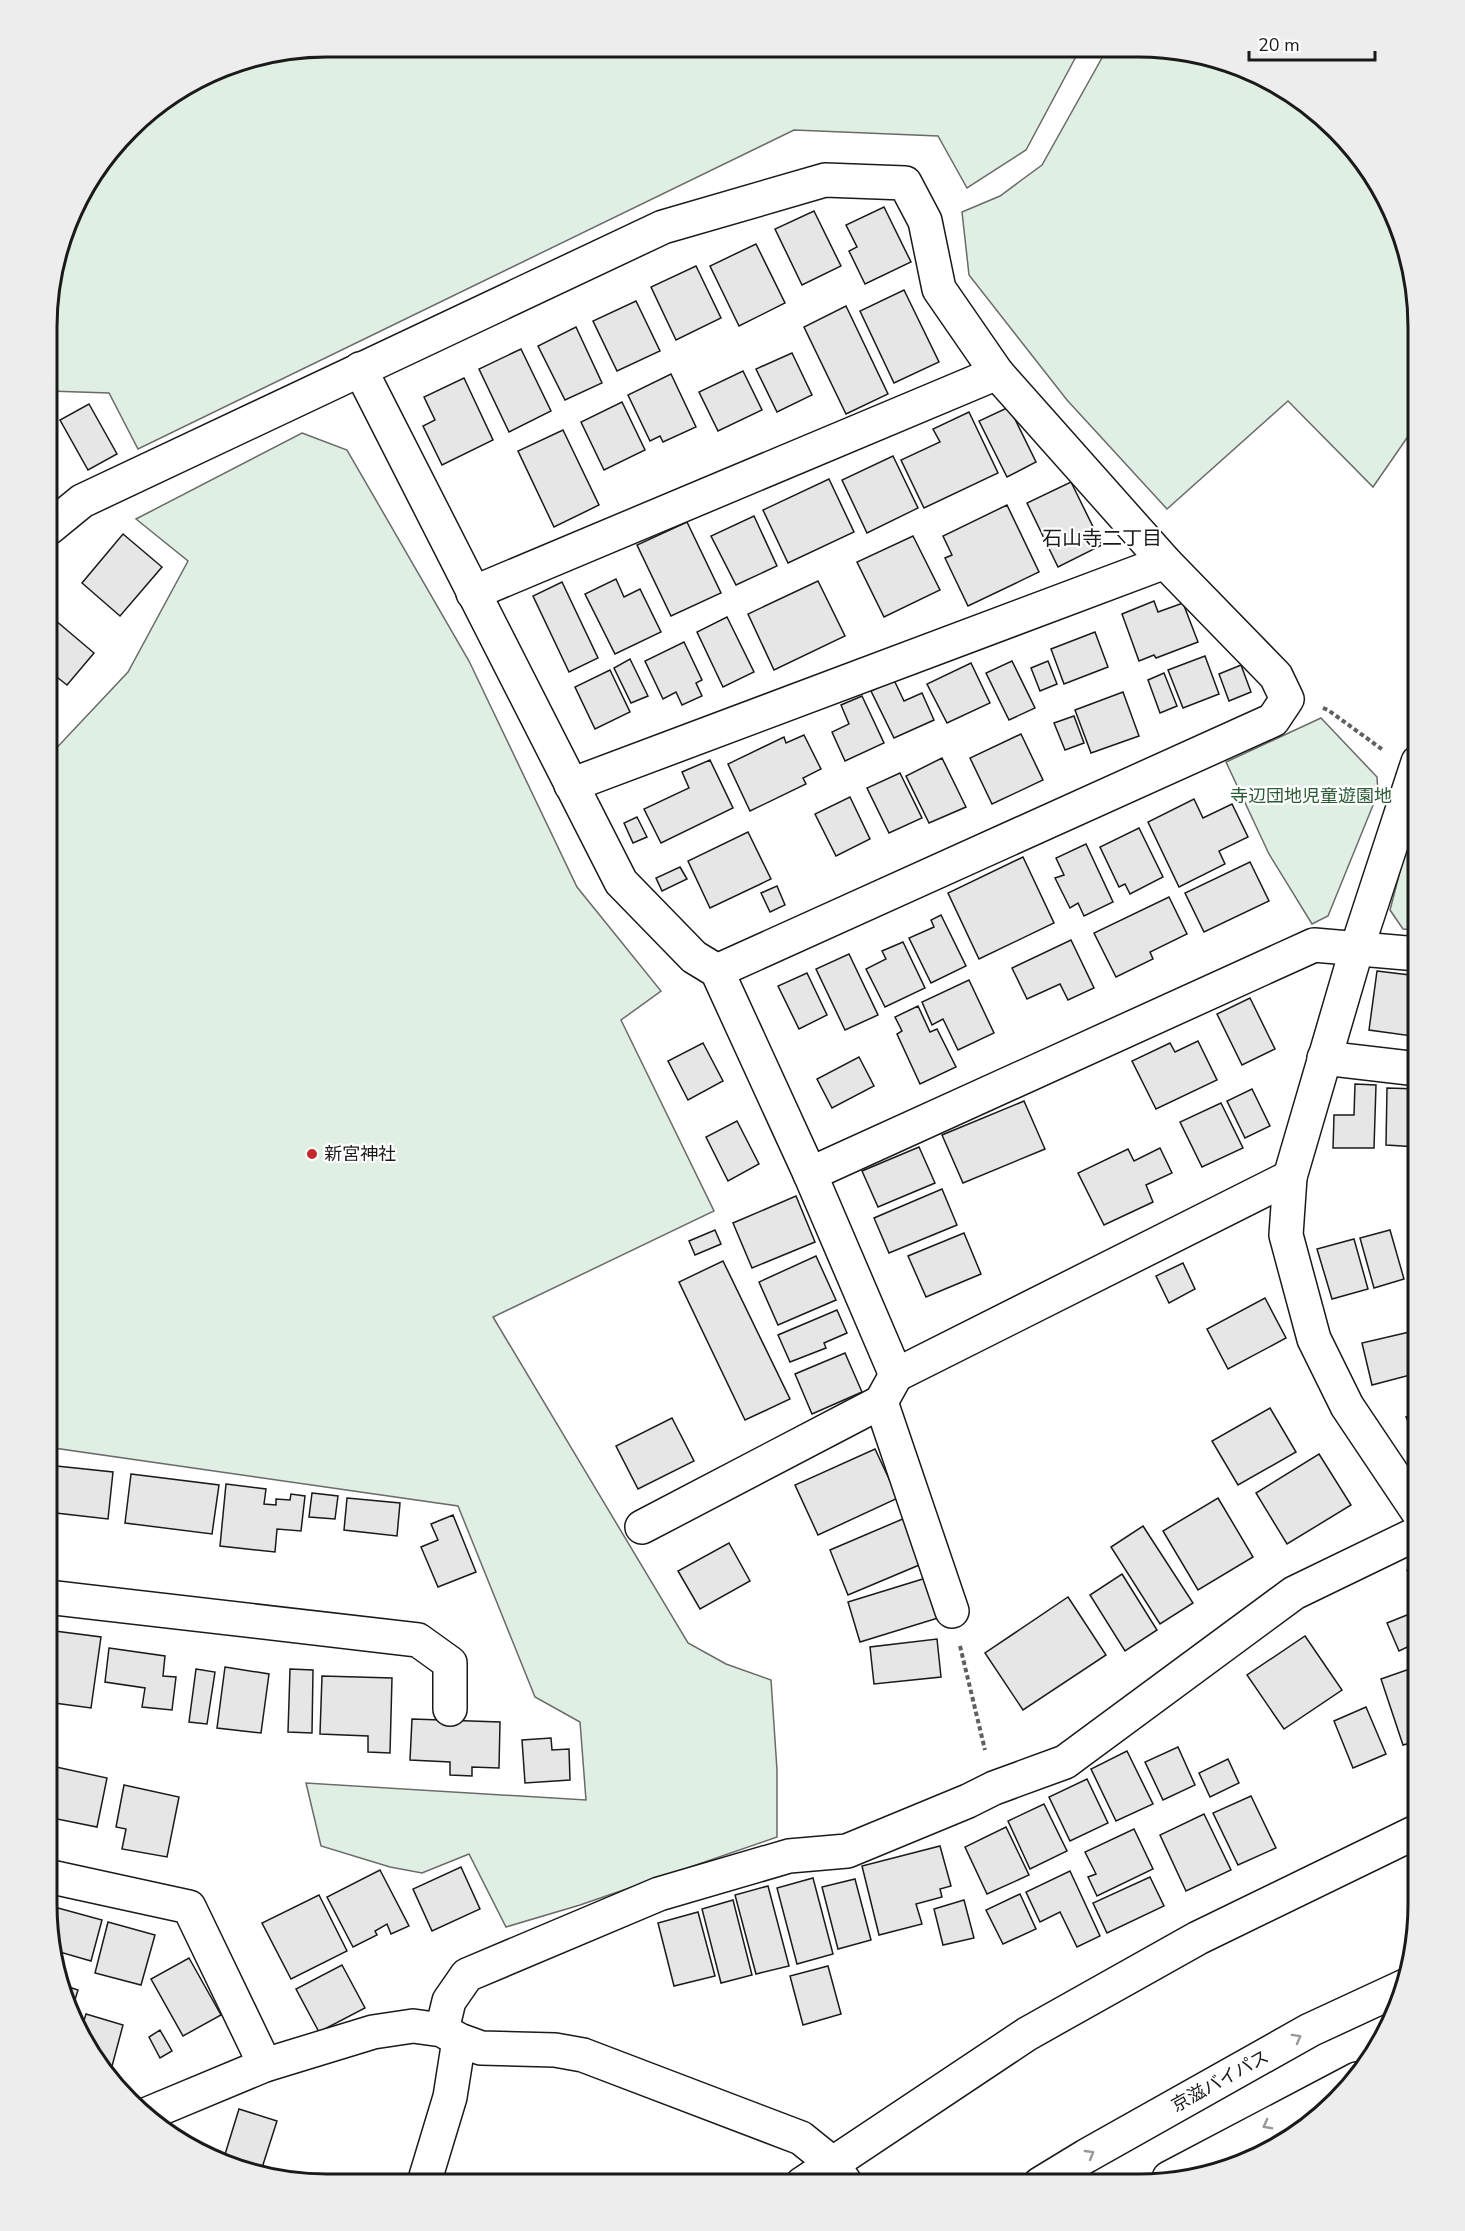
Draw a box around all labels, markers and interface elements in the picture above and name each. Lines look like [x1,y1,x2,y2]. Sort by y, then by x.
scale bar [1249,24,1375,62]
text: 20 m [1258,33,1300,57]
district label: 石山寺二丁目 [1042,525,1162,552]
park label: 寺辺団地児童遊園地 [1230,784,1392,808]
place label: 新宮神社 [324,1142,396,1166]
marker: 新宮神社 [305,1147,319,1161]
one-way arrow [1291,2034,1301,2045]
street label: 京滋バイパス [1167,2044,1273,2118]
one-way arrow [1263,2118,1274,2129]
one-way arrow [1084,2149,1094,2161]

